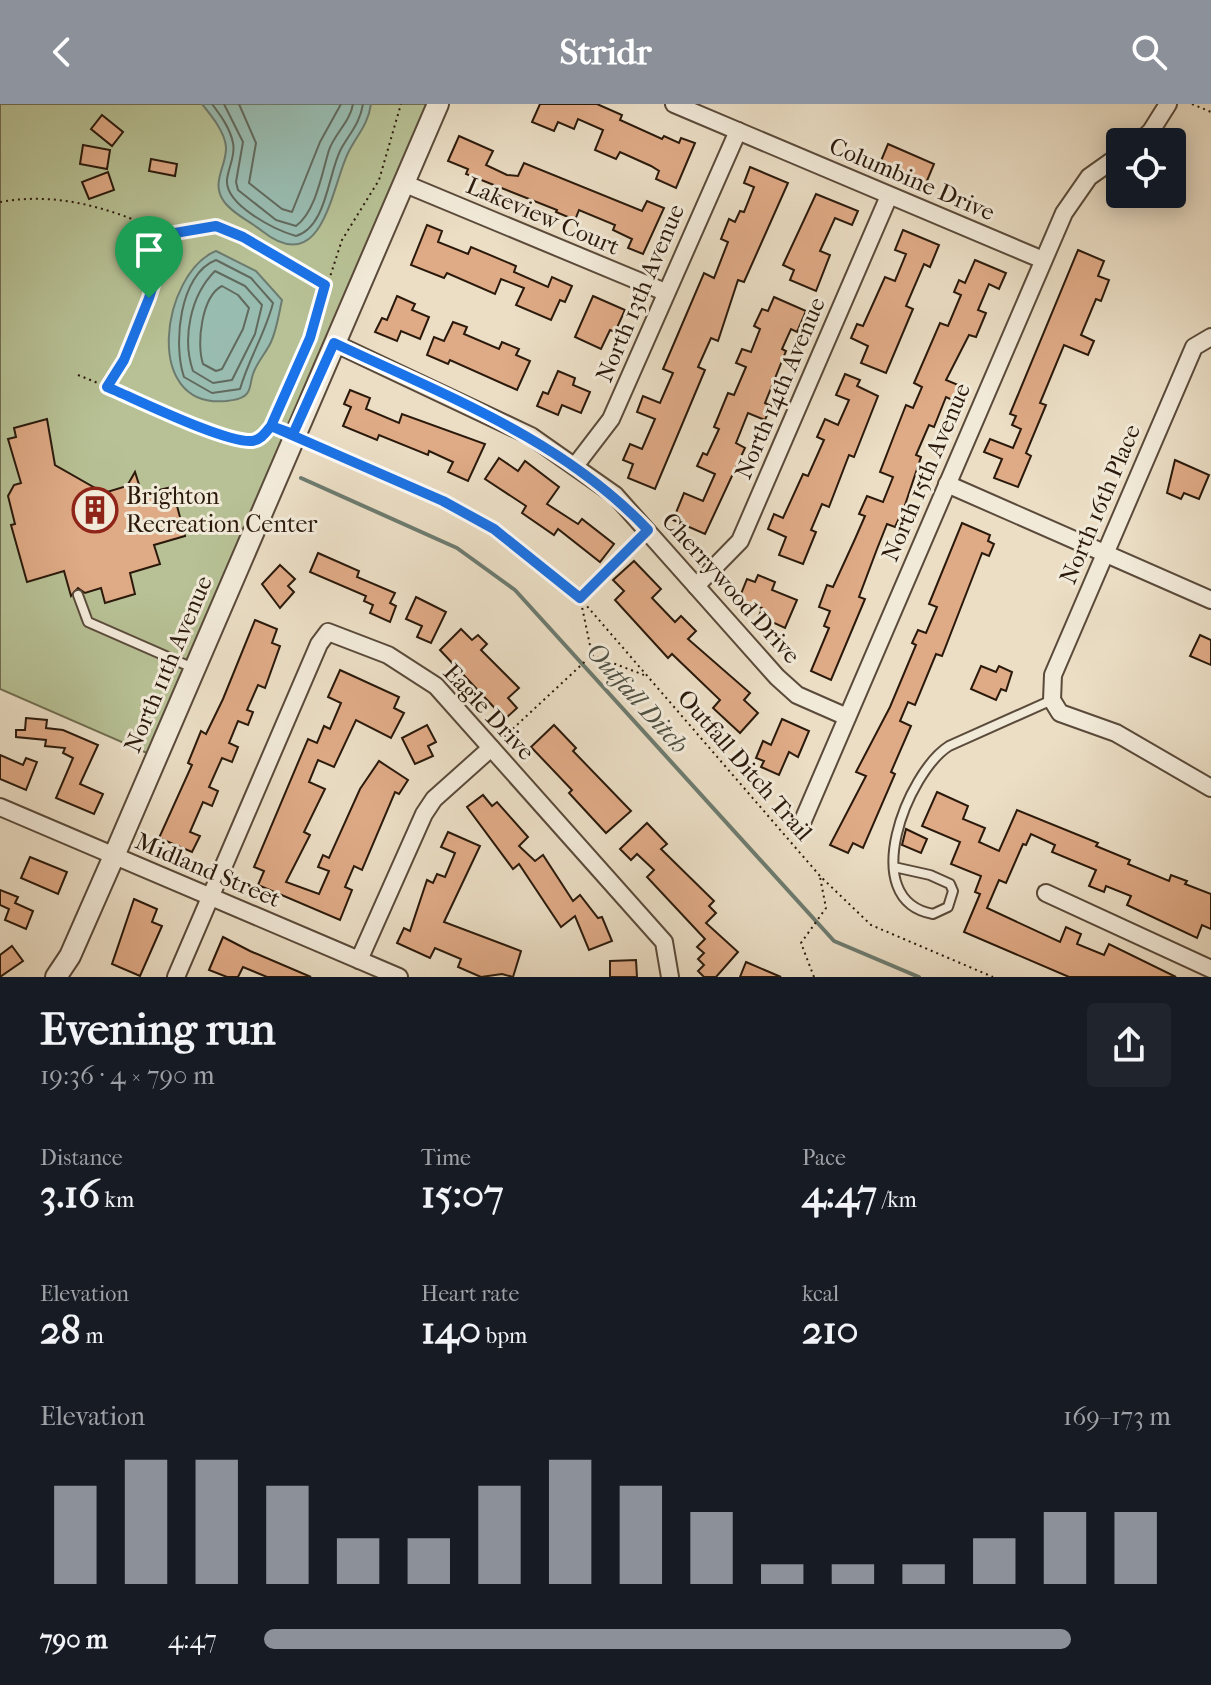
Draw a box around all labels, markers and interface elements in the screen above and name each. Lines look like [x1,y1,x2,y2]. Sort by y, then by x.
icon: back [40,30,84,74]
icon: search [1127,30,1171,74]
text: Stridr [559,31,652,73]
map controls [1106,128,1186,208]
button: locate [1106,128,1186,208]
street label: Columbine Drive [825,132,999,227]
street label: Lakeview Court [462,171,624,261]
street label: North 13th Avenue [590,200,690,386]
pin [115,216,183,298]
icon: arrive [127,228,171,272]
street label: North 14th Avenue [729,293,831,483]
street label: North 15th Avenue [876,379,976,565]
street label: North 16th Place [1054,420,1146,588]
place label: Brighton Recreation Center [126,482,318,538]
building icon: Brighton Recreation Center [71,486,119,534]
street label: Cherrywood Drive [656,507,806,669]
street label: North 11th Avenue [118,571,218,757]
water label: Outfall Ditch [579,636,695,760]
street label: Eagle Drive [438,658,540,766]
street label: Outfall Ditch Trail [672,684,818,847]
street label: Midland Street [131,827,285,913]
button: share [1087,1003,1171,1087]
text: Evening run [40,1004,275,1055]
text: 19:36 · 4 × 790 m [40,1060,215,1091]
text: Distance [40,1145,123,1171]
text: Time [421,1145,471,1171]
text: Pace [802,1145,846,1171]
text: 3.16 [40,1171,100,1217]
text: 15:07 [421,1171,503,1217]
text: 4:47 [802,1171,877,1217]
text: km [100,1187,134,1213]
text: /km [877,1187,917,1213]
text: Elevation [40,1281,129,1307]
text: Heart rate [421,1281,520,1307]
text: kcal [802,1281,839,1307]
text: 28 [40,1307,81,1353]
text: 140 [421,1307,481,1353]
text: 210 [802,1307,859,1353]
text: m [81,1323,104,1349]
text: bpm [481,1323,527,1349]
text: Elevation [40,1401,145,1432]
text: 169–173 m [1063,1401,1171,1432]
text: 790 m [40,1624,108,1655]
text: 4:47 [168,1624,217,1655]

